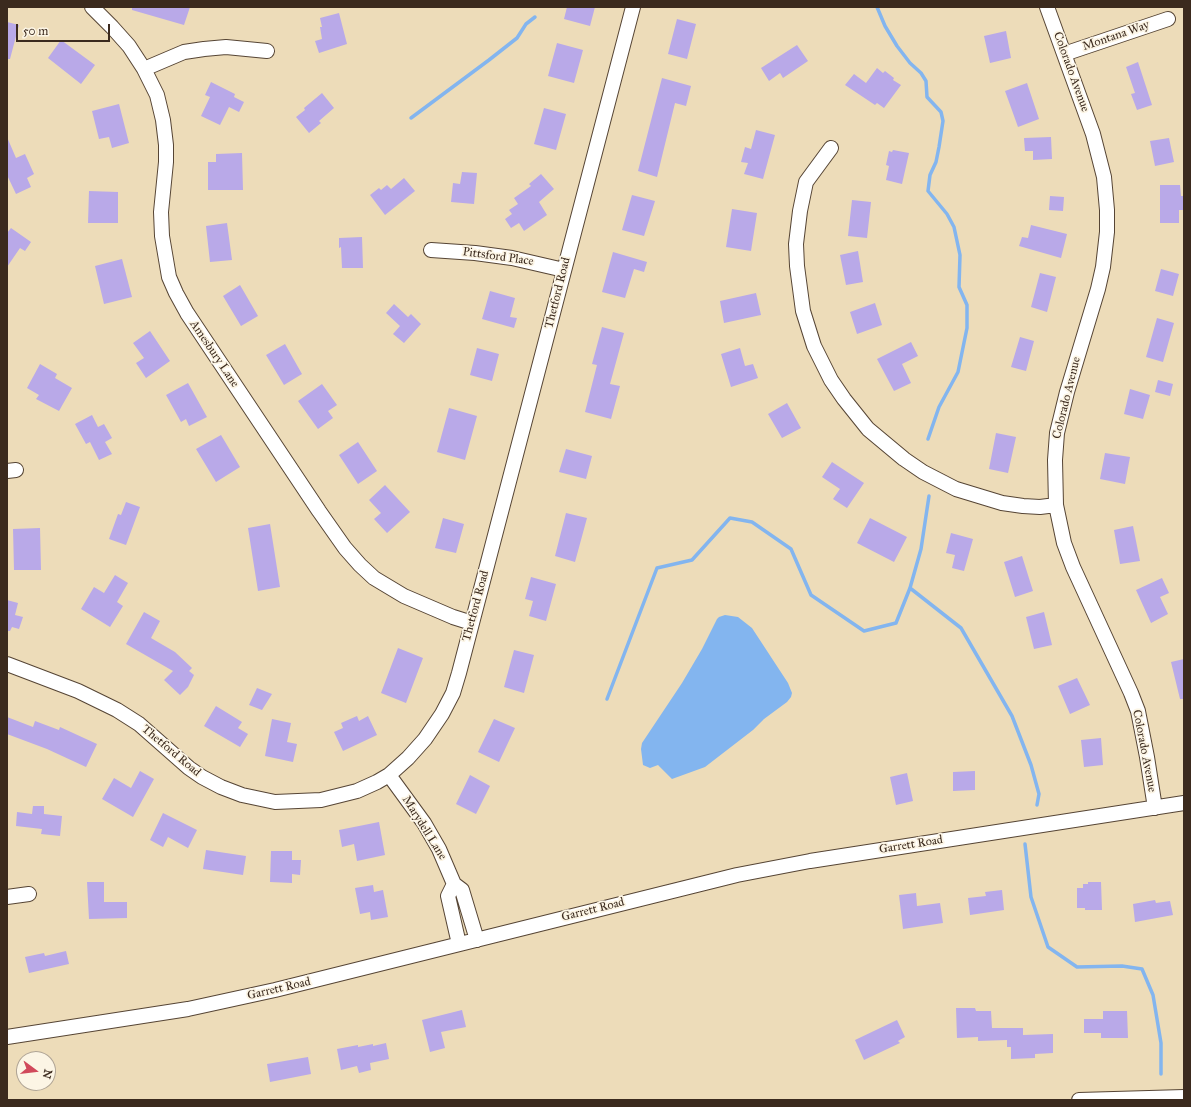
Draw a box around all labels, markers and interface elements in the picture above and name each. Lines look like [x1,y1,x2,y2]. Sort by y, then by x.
scale bar [18,16,112,42]
street label: Montana Way [1081,18,1151,54]
text: 50 m [23,24,48,38]
street label: Colorado Avenue [1050,30,1092,114]
street label: Pittsford Place [462,245,534,269]
street label: Thetford Road [542,256,574,330]
street label: Amesbury Lane [186,318,242,390]
street label: Colorado Avenue [1050,356,1084,440]
street label: Thetford Road [460,569,492,643]
street label: Colorado Avenue [1129,708,1159,794]
street label: Thetford Road [138,722,204,780]
street label: Marydell Lane [399,793,449,863]
street label: Garrett Road [878,833,944,857]
street label: Garrett Road [560,895,626,925]
street label: Garrett Road [246,975,312,1003]
north arrow [16,1051,56,1091]
text: N [40,1068,55,1080]

